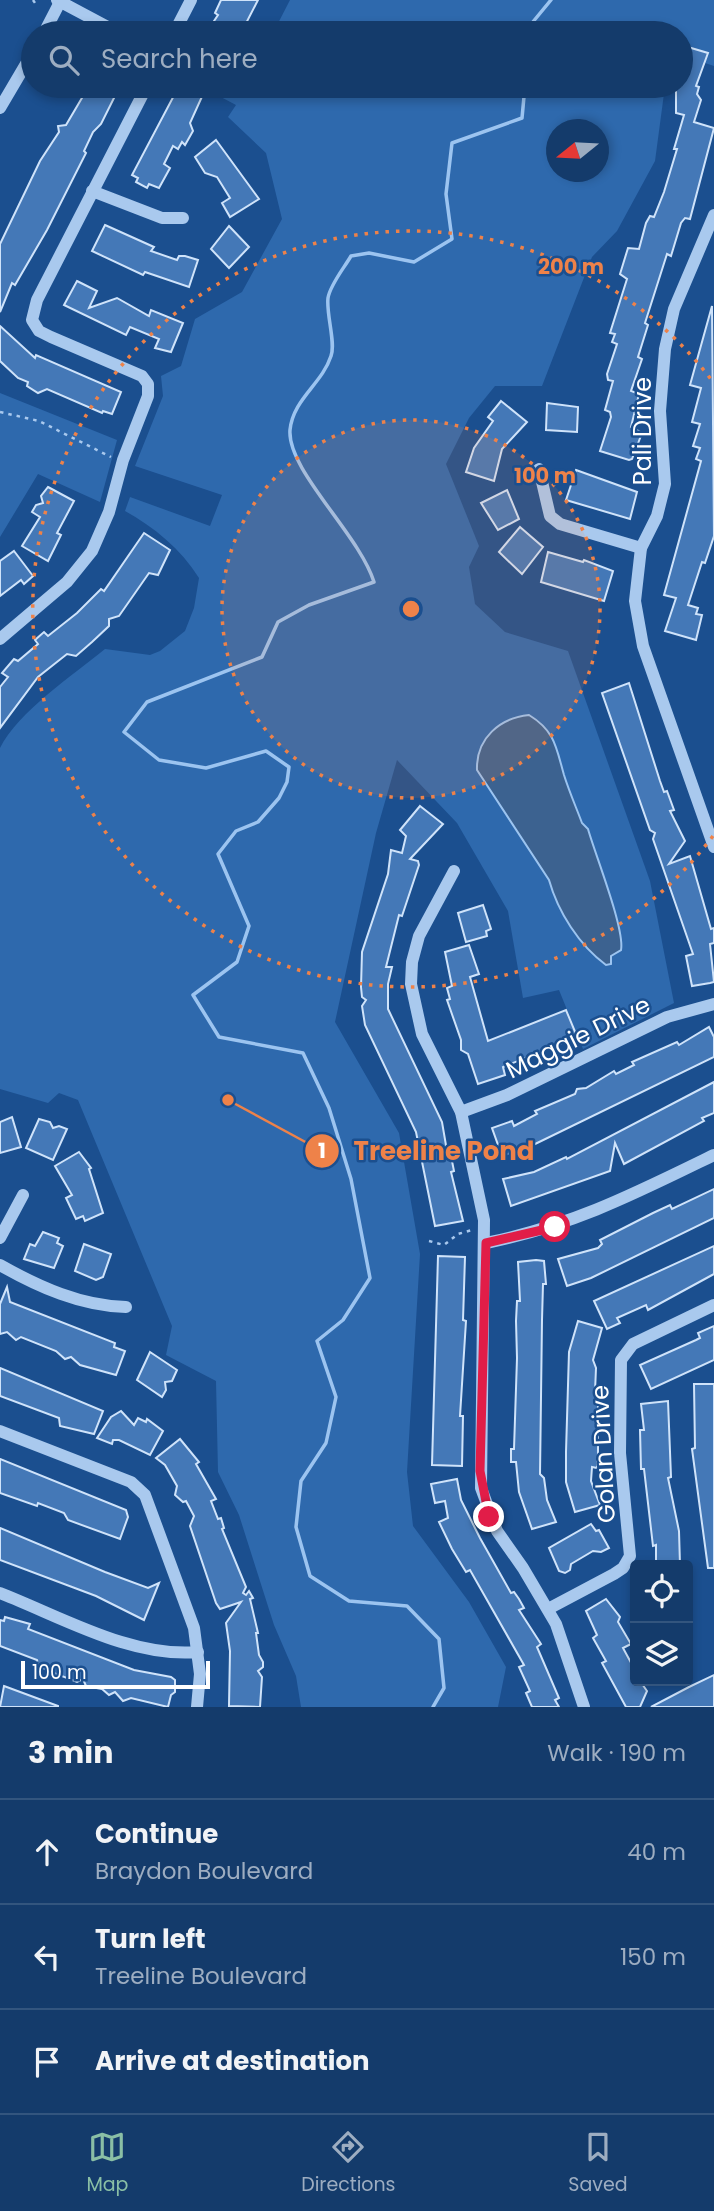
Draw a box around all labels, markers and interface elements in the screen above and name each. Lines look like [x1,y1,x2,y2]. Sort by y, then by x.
search box [21,21,693,98]
icon: search [45,41,83,79]
text: Search here [101,41,258,77]
north arrow [546,119,609,182]
text: 200 m [538,252,604,281]
street label: Pali Drive [626,377,659,485]
text: 100 m [514,461,576,490]
centre of rings [399,597,423,621]
street label: Maggie Drive [500,988,656,1086]
callout: Treeline Pond [305,1127,549,1174]
text: Treeline Pond [354,1133,534,1169]
text: 1 [318,1136,326,1165]
route start [539,1211,570,1242]
street label: Golan Drive [583,1384,623,1524]
route end [473,1501,504,1532]
map controls [630,1560,693,1686]
button: locate [630,1560,693,1623]
button: layers [630,1623,693,1686]
scale bar [21,1658,210,1690]
text: 100 m [32,1659,87,1686]
text: 3 min [28,1731,113,1774]
text: Walk · 190 m [547,1737,686,1769]
text: Continue [95,1816,218,1852]
icon: ahead [28,1833,66,1871]
text: 40 m [627,1836,686,1868]
text: Braydon Boulevard [95,1855,313,1887]
text: Turn left [95,1921,206,1957]
icon: left [28,1938,66,1976]
text: 150 m [620,1941,686,1973]
text: Treeline Boulevard [95,1960,307,1992]
icon: arrive [28,2043,66,2081]
text: Arrive at destination [95,2043,370,2079]
tab: Map [86,2128,128,2199]
tab: Directions [301,2128,396,2199]
tab: Saved [568,2128,628,2199]

